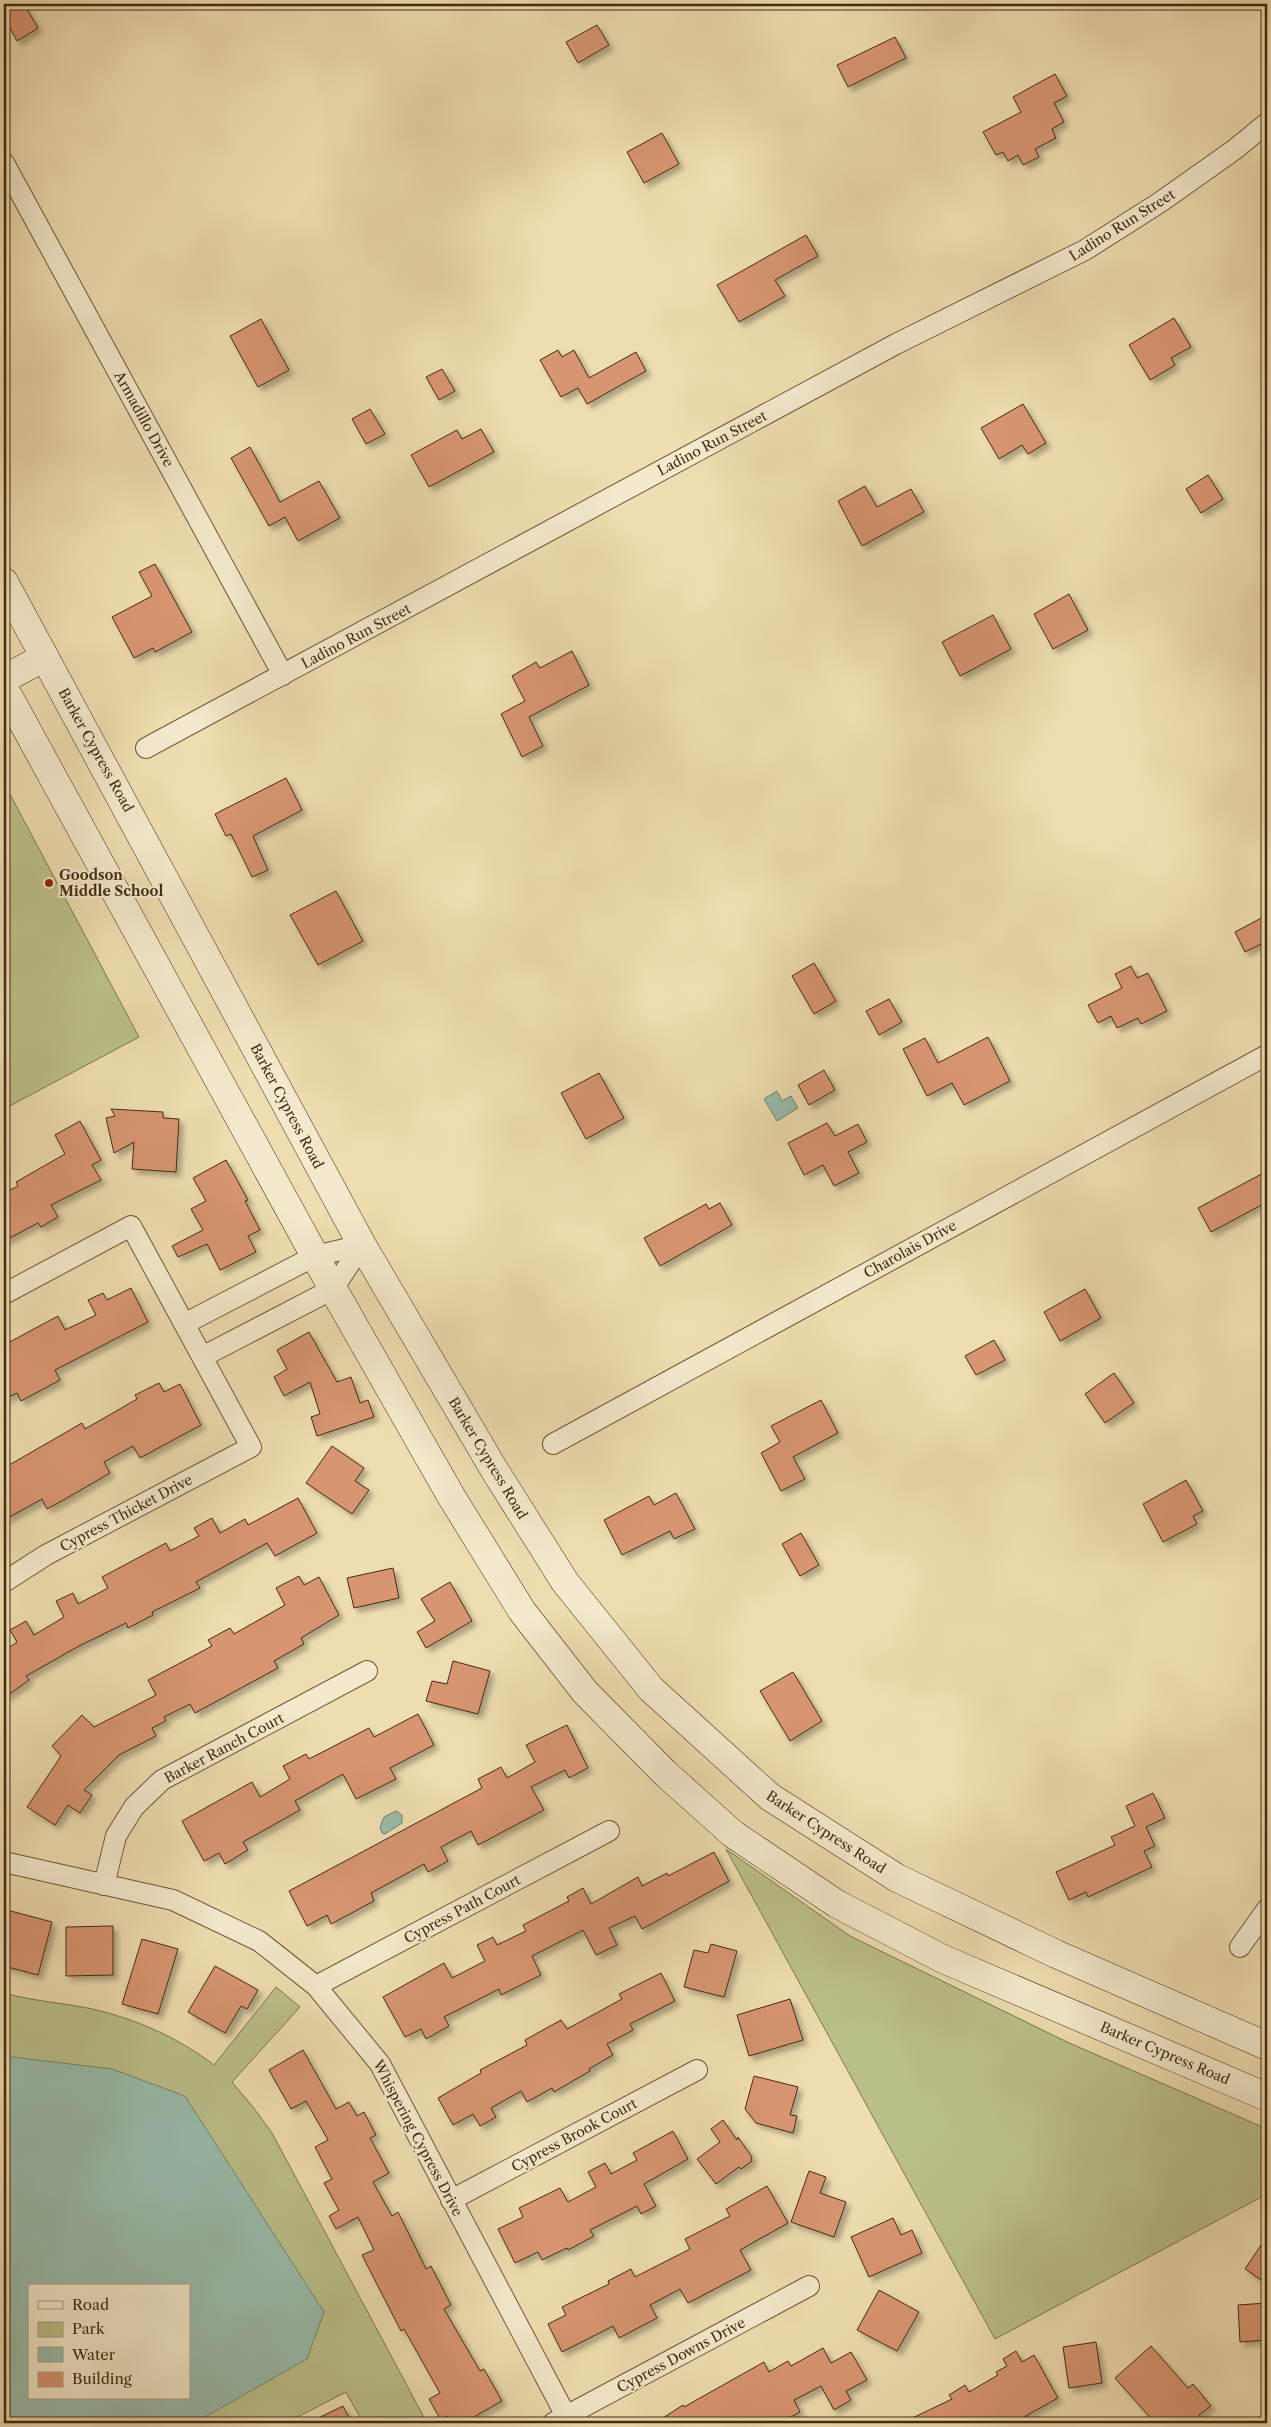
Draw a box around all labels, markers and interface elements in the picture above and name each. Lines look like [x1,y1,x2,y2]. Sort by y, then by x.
street label: Ladino Run Street [1066,185,1178,265]
street label: Armadillo Drive [110,367,178,470]
street label: Ladino Run Street [654,407,770,479]
street label: Ladino Run Street [298,600,414,672]
street label: Barker Cypress Road [54,685,138,816]
place label: Goodson Middle School [59,866,163,900]
marker: Goodson Middle School [43,877,55,889]
street label: Barker Cypress Road [246,1040,328,1172]
street label: Charolais Drive [860,1216,960,1282]
street label: Barker Cypress Road [444,1394,532,1523]
street label: Cypress Thicket Drive [57,1470,196,1556]
street label: Barker Ranch Court [161,1709,287,1787]
street label: Barker Cypress Road [763,1787,890,1878]
street label: Cypress Path Court [401,1871,523,1947]
street label: Barker Cypress Road [1097,2018,1233,2089]
street label: Whispering Cypress Drive [369,2056,467,2219]
street label: Cypress Brook Court [508,2094,640,2176]
legend [28,2284,190,2400]
text: Road [72,2295,109,2314]
street label: Cypress Downs Drive [614,2313,748,2396]
text: Park [72,2319,106,2338]
text: Water [71,2345,116,2364]
text: Building [72,2369,132,2388]

